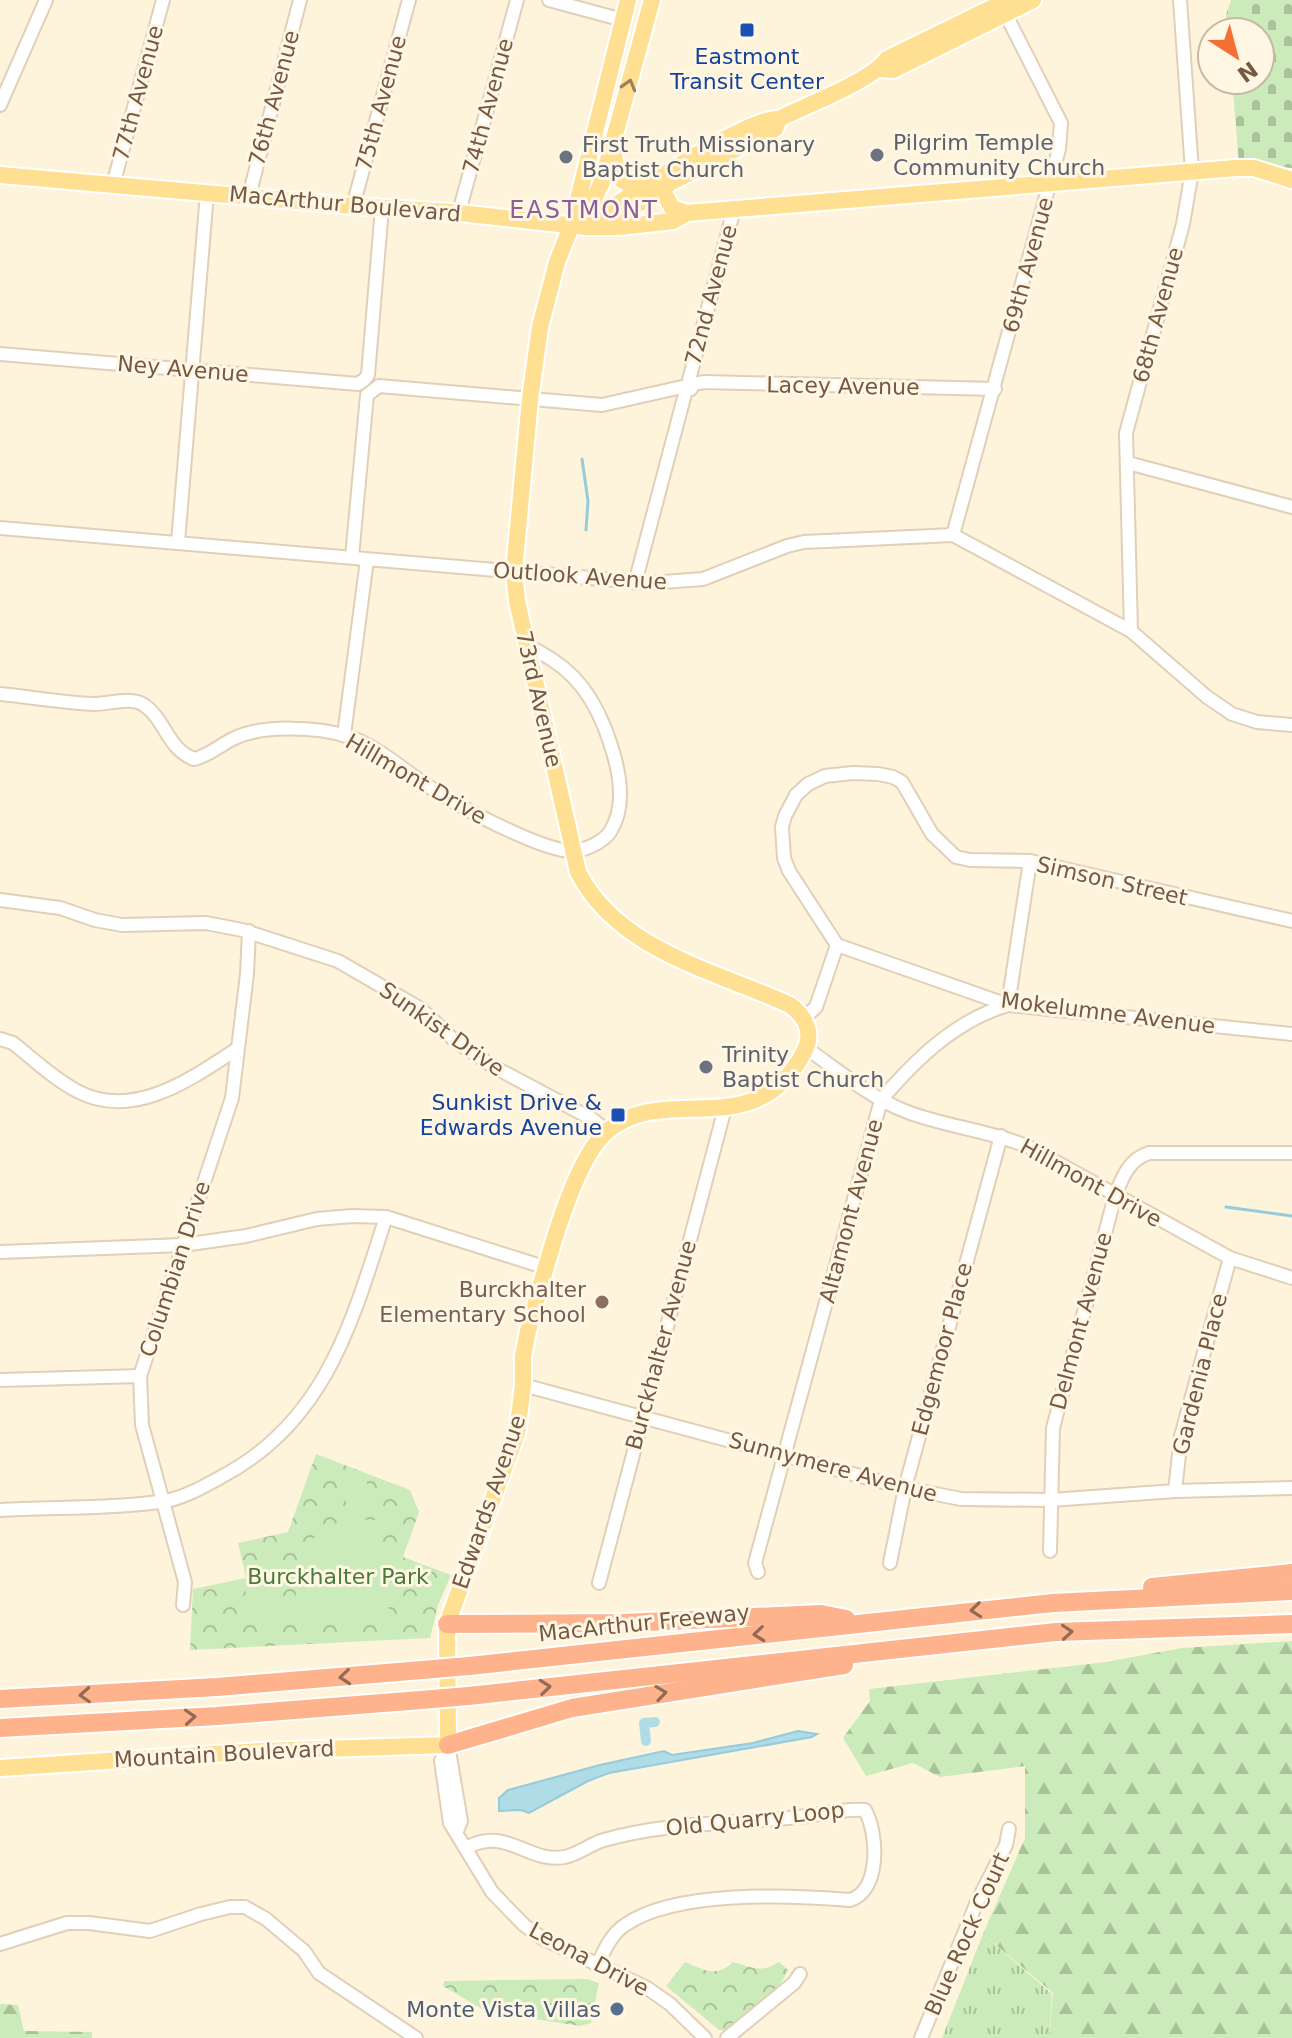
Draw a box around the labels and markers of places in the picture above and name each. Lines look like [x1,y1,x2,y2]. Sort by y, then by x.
marker: Eastmont Transit Center [738,21,756,39]
place label: Eastmont Transit Center [669,44,825,94]
place label: Pilgrim Temple Community Church [893,130,1105,180]
place label: First Truth Missionary Baptist Church [582,132,815,182]
marker: Pilgrim Temple Community Church [868,146,886,164]
marker: First Truth Missionary Baptist Church [557,148,575,166]
place label: Trinity Baptist Church [721,1042,884,1092]
marker: Trinity Baptist Church [697,1058,715,1076]
place label: Sunkist Drive & Edwards Avenue [420,1090,602,1140]
marker: Sunkist Drive & Edwards Avenue [609,1106,627,1124]
place label: Burckhalter Elementary School [379,1277,587,1327]
marker: Burckhalter Elementary School [593,1293,611,1311]
place label: Monte Vista Villas [406,1997,601,2022]
marker: Monte Vista Villas [608,2000,626,2018]

